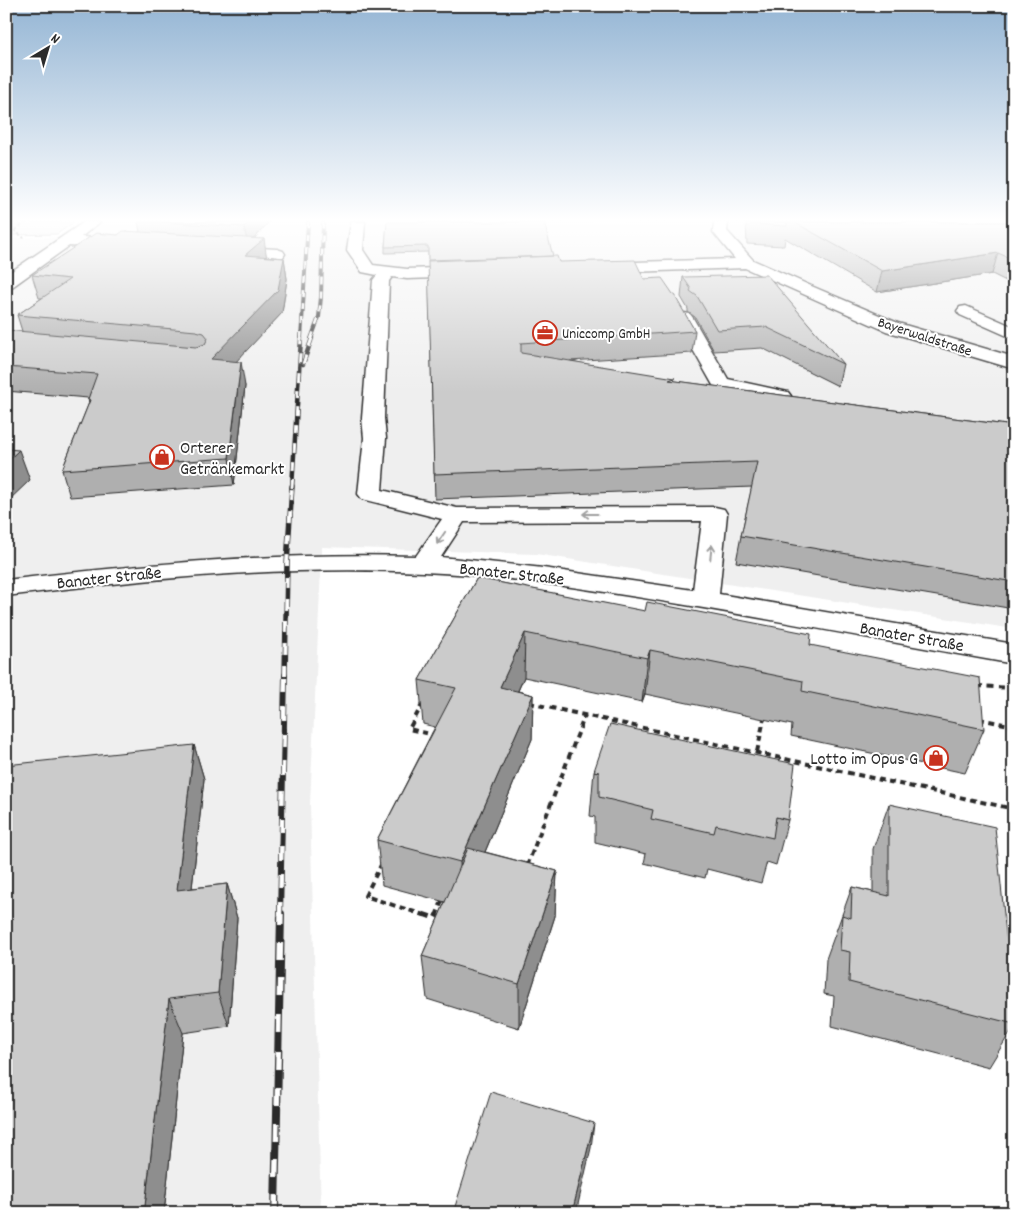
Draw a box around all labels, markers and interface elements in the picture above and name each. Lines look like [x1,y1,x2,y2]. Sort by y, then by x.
north arrow [22,22,72,72]
text: N [46,29,64,49]
street label: Bayerwaldstraße [874,312,975,364]
office icon: Uniccomp GmbH [532,320,558,346]
place label: Uniccomp GmbH [562,324,650,346]
place label: Orterer Getränkemarkt [180,437,285,483]
shop icon: Orterer Getränkemarkt [149,444,175,470]
one-way arrow [582,509,598,519]
one-way arrow [435,531,445,545]
one-way arrow [706,544,716,560]
street label: Banater Straße [458,558,565,593]
street label: Banater Straße [56,562,163,597]
street label: Banater Straße [858,617,966,660]
shop icon: Lotto im Opus G [923,745,949,771]
place label: Lotto im Opus G [810,748,918,773]

